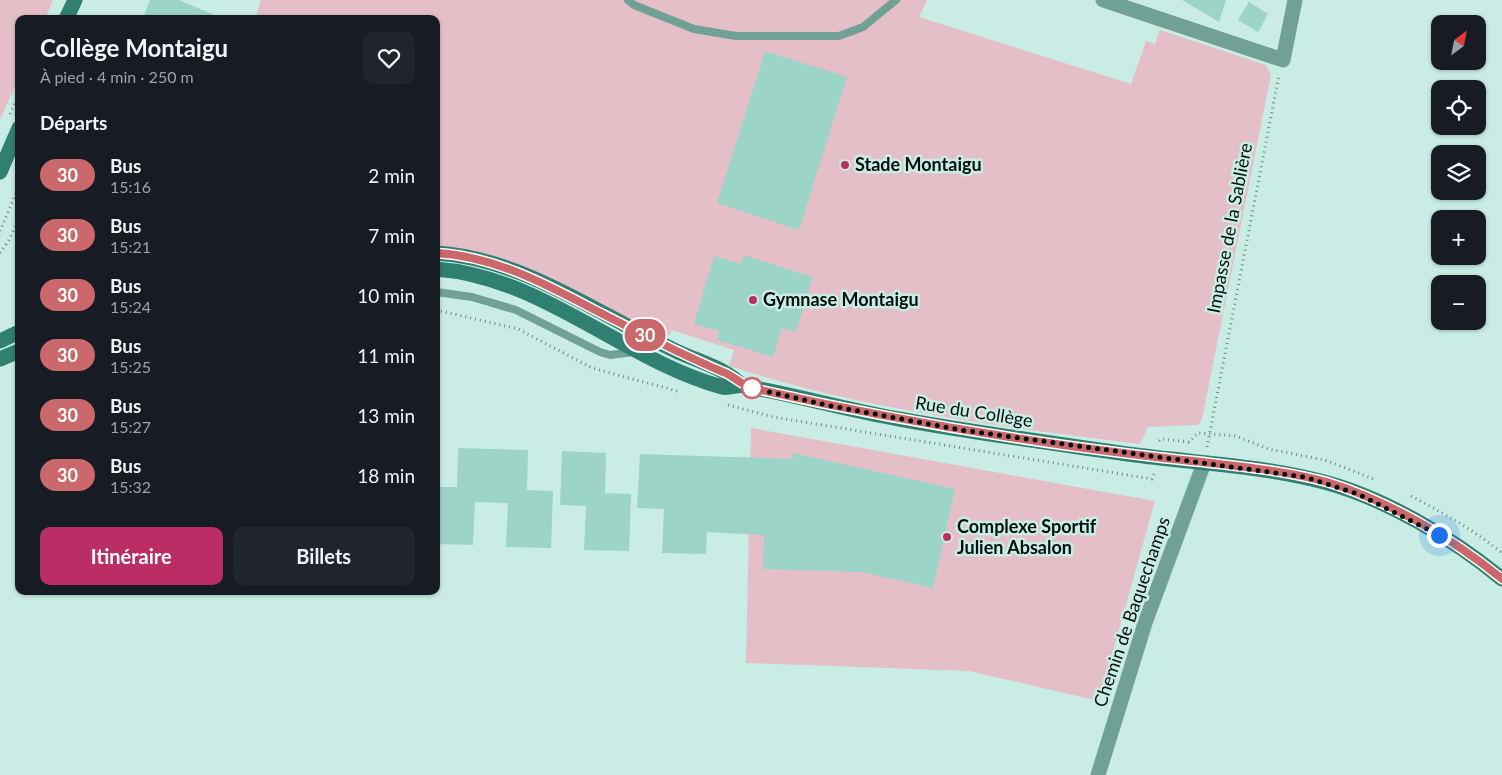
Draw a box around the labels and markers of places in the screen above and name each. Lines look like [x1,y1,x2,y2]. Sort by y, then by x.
place label: Stade Montaigu [855,153,982,175]
marker: Stade Montaigu [839,159,851,171]
place label: Gymnase Montaigu [763,288,919,310]
marker: Gymnase Montaigu [747,294,759,306]
unlabelled marker [741,377,763,399]
place label: Complexe Sportif Julien Absalon [957,515,1097,558]
marker: Complexe Sportif Julien Absalon [941,531,953,543]

